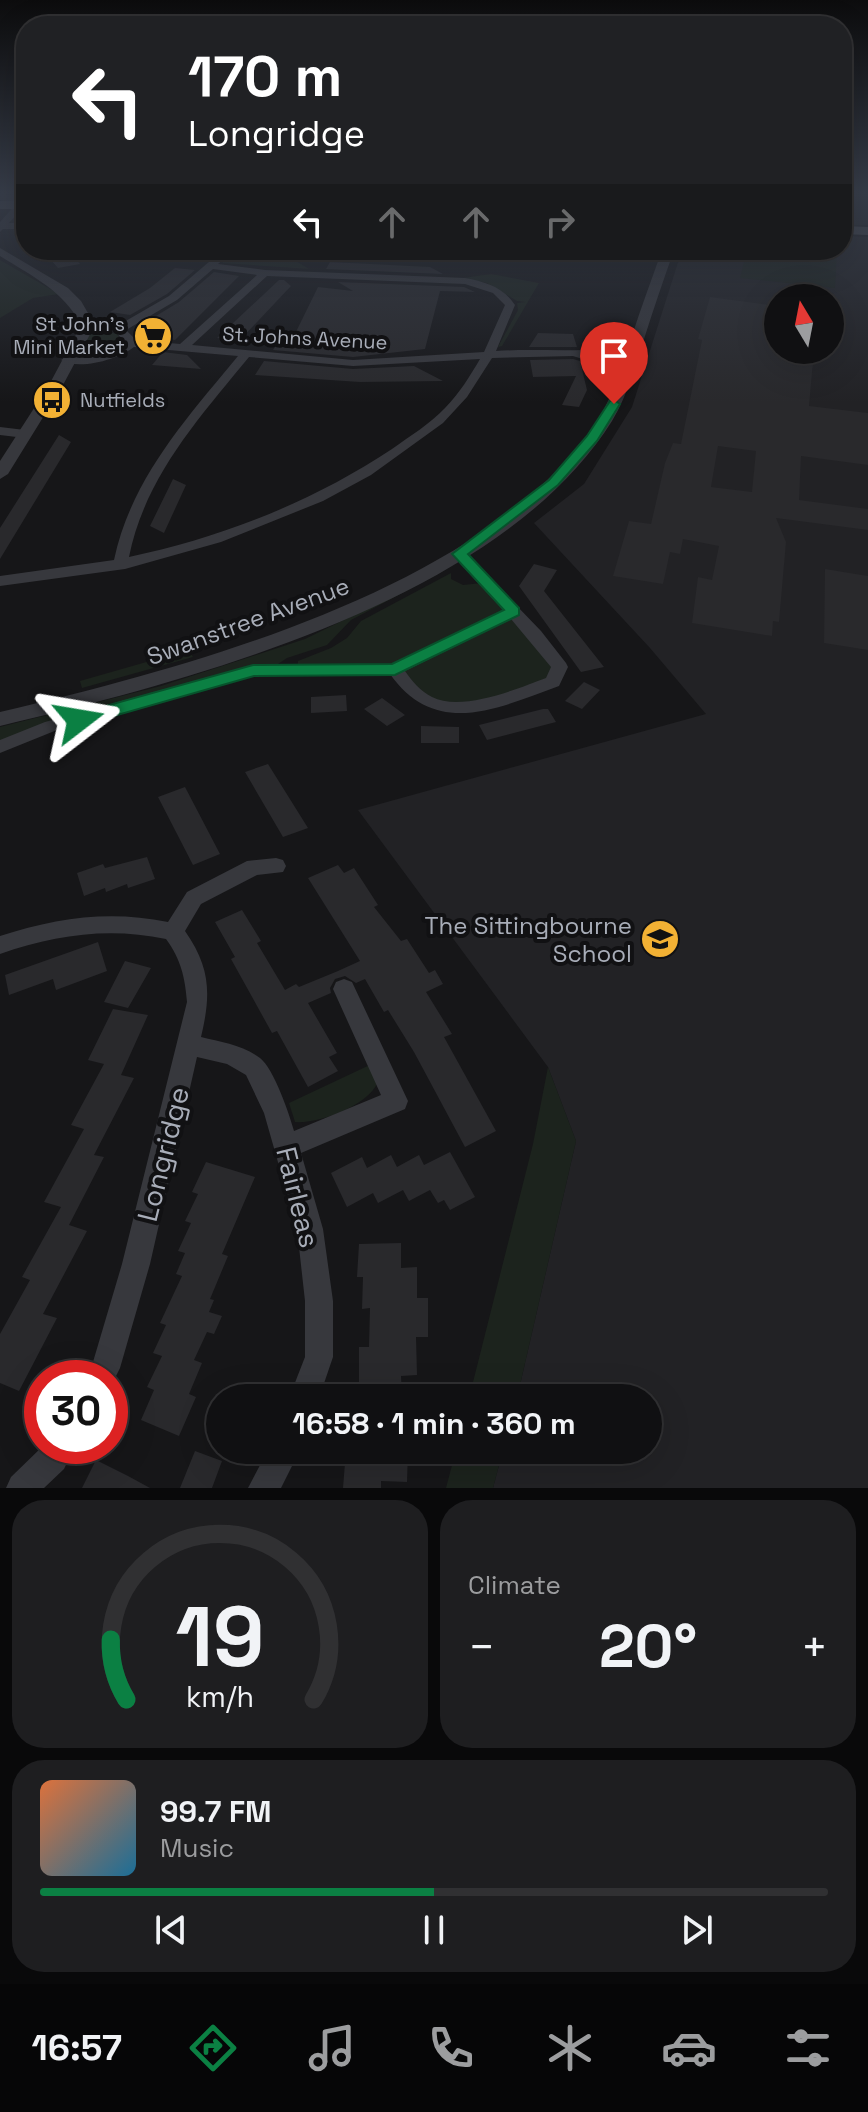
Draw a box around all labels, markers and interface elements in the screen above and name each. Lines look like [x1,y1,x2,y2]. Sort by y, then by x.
text: 170 m [188,41,342,112]
icon: left [56,48,160,152]
text: Longridge [188,111,365,157]
icon: left [286,200,330,244]
icon: ahead [370,200,414,244]
icon: ahead [454,200,498,244]
icon: right [538,200,582,244]
north arrow [764,284,844,364]
map controls [764,284,844,364]
place label: St John's Mini Market [13,311,125,360]
supermarket icon: St John's Mini Market [132,315,174,357]
street label: St. Johns Avenue [222,321,388,355]
pin [580,322,648,404]
icon: arrive [592,334,636,378]
bus stop icon: Nutfields [31,379,73,421]
place label: Nutfields [80,387,165,413]
street label: Swanstree Avenue [142,570,354,672]
position arrow [37,678,121,762]
place label: The Sittingbourne School [425,910,632,969]
school or university icon: The Sittingbourne School [639,918,681,960]
street label: Longridge [129,1083,197,1225]
street label: Fairleas [268,1143,328,1251]
speed limit sign: 30 [24,1360,128,1464]
text: 16:58 · 1 min · 360 m [292,1404,576,1443]
text: Climate [468,1568,561,1602]
text: 19 [175,1584,265,1690]
text: 20° [599,1608,697,1685]
text: − [468,1619,495,1675]
text: + [801,1619,828,1675]
text: km/h [186,1679,254,1715]
text: 99.7 FM [160,1792,271,1831]
text: Music [160,1831,234,1865]
icon: previous [149,1908,193,1952]
icon: pause [412,1908,456,1952]
icon: next [675,1908,719,1952]
icon: directions [185,2020,241,2076]
icon: music [304,2020,360,2076]
icon: phone [423,2020,479,2076]
icon: climate [542,2020,598,2076]
icon: car [661,2020,717,2076]
icon: filters [780,2020,836,2076]
text: 16:57 [32,2025,122,2071]

